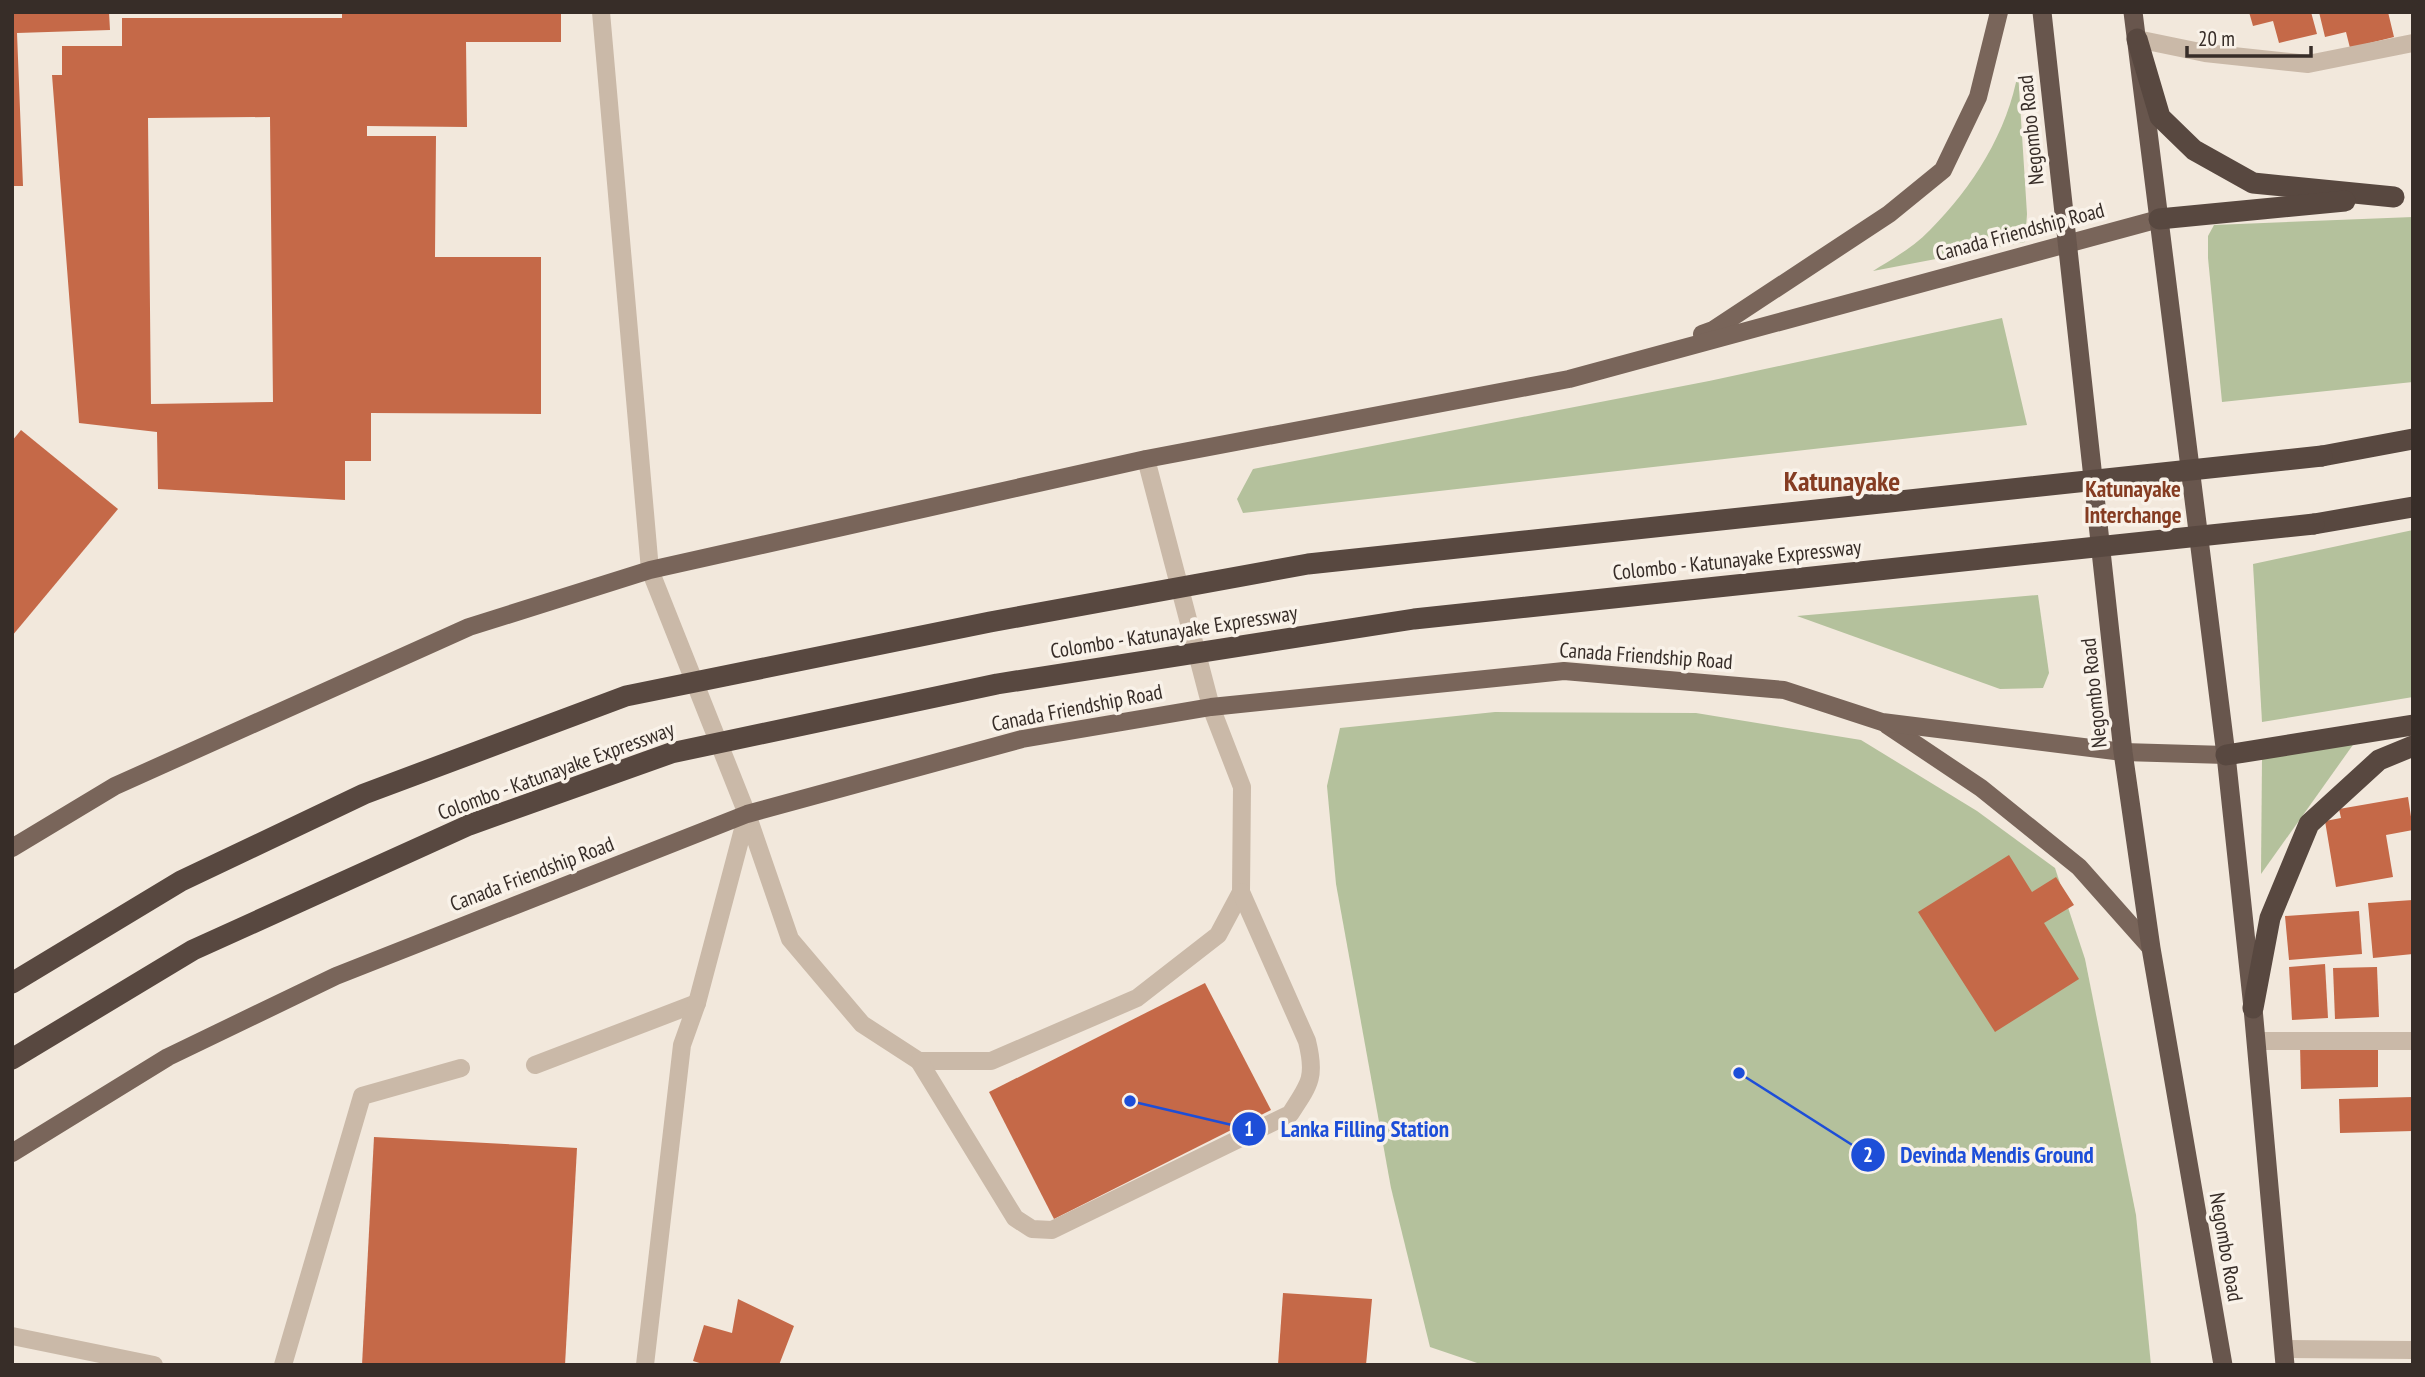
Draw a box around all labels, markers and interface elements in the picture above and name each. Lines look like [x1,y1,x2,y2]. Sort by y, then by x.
scale bar [2187,14,2311,58]
text: 20 m [2198,25,2235,52]
street label: Negombo Road [2011,74,2050,186]
street label: Canada Friendship Road [1933,196,2107,267]
district label: Katunayake [1784,462,1900,499]
district label: Katunayake Interchange [2084,474,2182,529]
street label: Colombo - Katunayake Expressway [1611,533,1863,586]
street label: Colombo - Katunayake Expressway [1049,599,1299,664]
street label: Canada Friendship Road [1559,636,1734,675]
street label: Negombo Road [2074,637,2113,749]
street label: Canada Friendship Road [989,678,1165,737]
street label: Colombo - Katunayake Expressway [434,715,678,826]
street label: Canada Friendship Road [446,830,618,917]
callout: Lanka Filling Station [1232,1107,1463,1151]
text: Lanka Filling Station [1281,1114,1449,1143]
text: 1 [1244,1115,1254,1142]
callout: Devinda Mendis Ground [1851,1133,2108,1177]
text: Devinda Mendis Ground [1900,1140,2094,1169]
text: 2 [1863,1141,1873,1168]
street label: Negombo Road [2204,1190,2249,1303]

